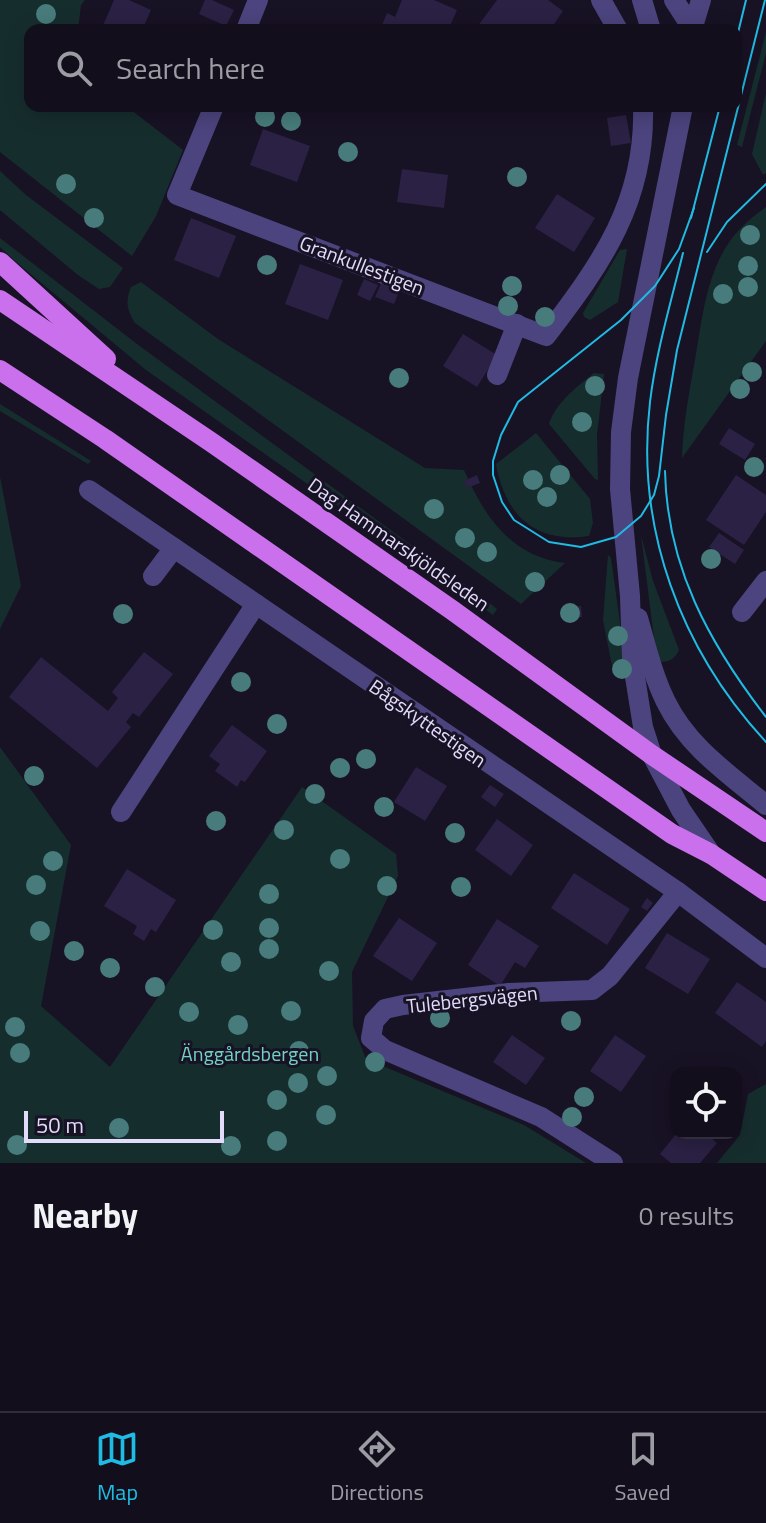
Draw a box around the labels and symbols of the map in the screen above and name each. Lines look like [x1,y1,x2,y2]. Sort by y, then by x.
street label: Grankullestigen [295,227,429,303]
street label: Dag Hammarskjöldsleden [302,469,496,619]
street label: Bågskyttestigen [363,671,493,775]
street label: Tulebergsvägen [405,977,539,1021]
park label: Änggårdsbergen [181,1038,319,1069]
scale bar [24,1107,224,1143]

